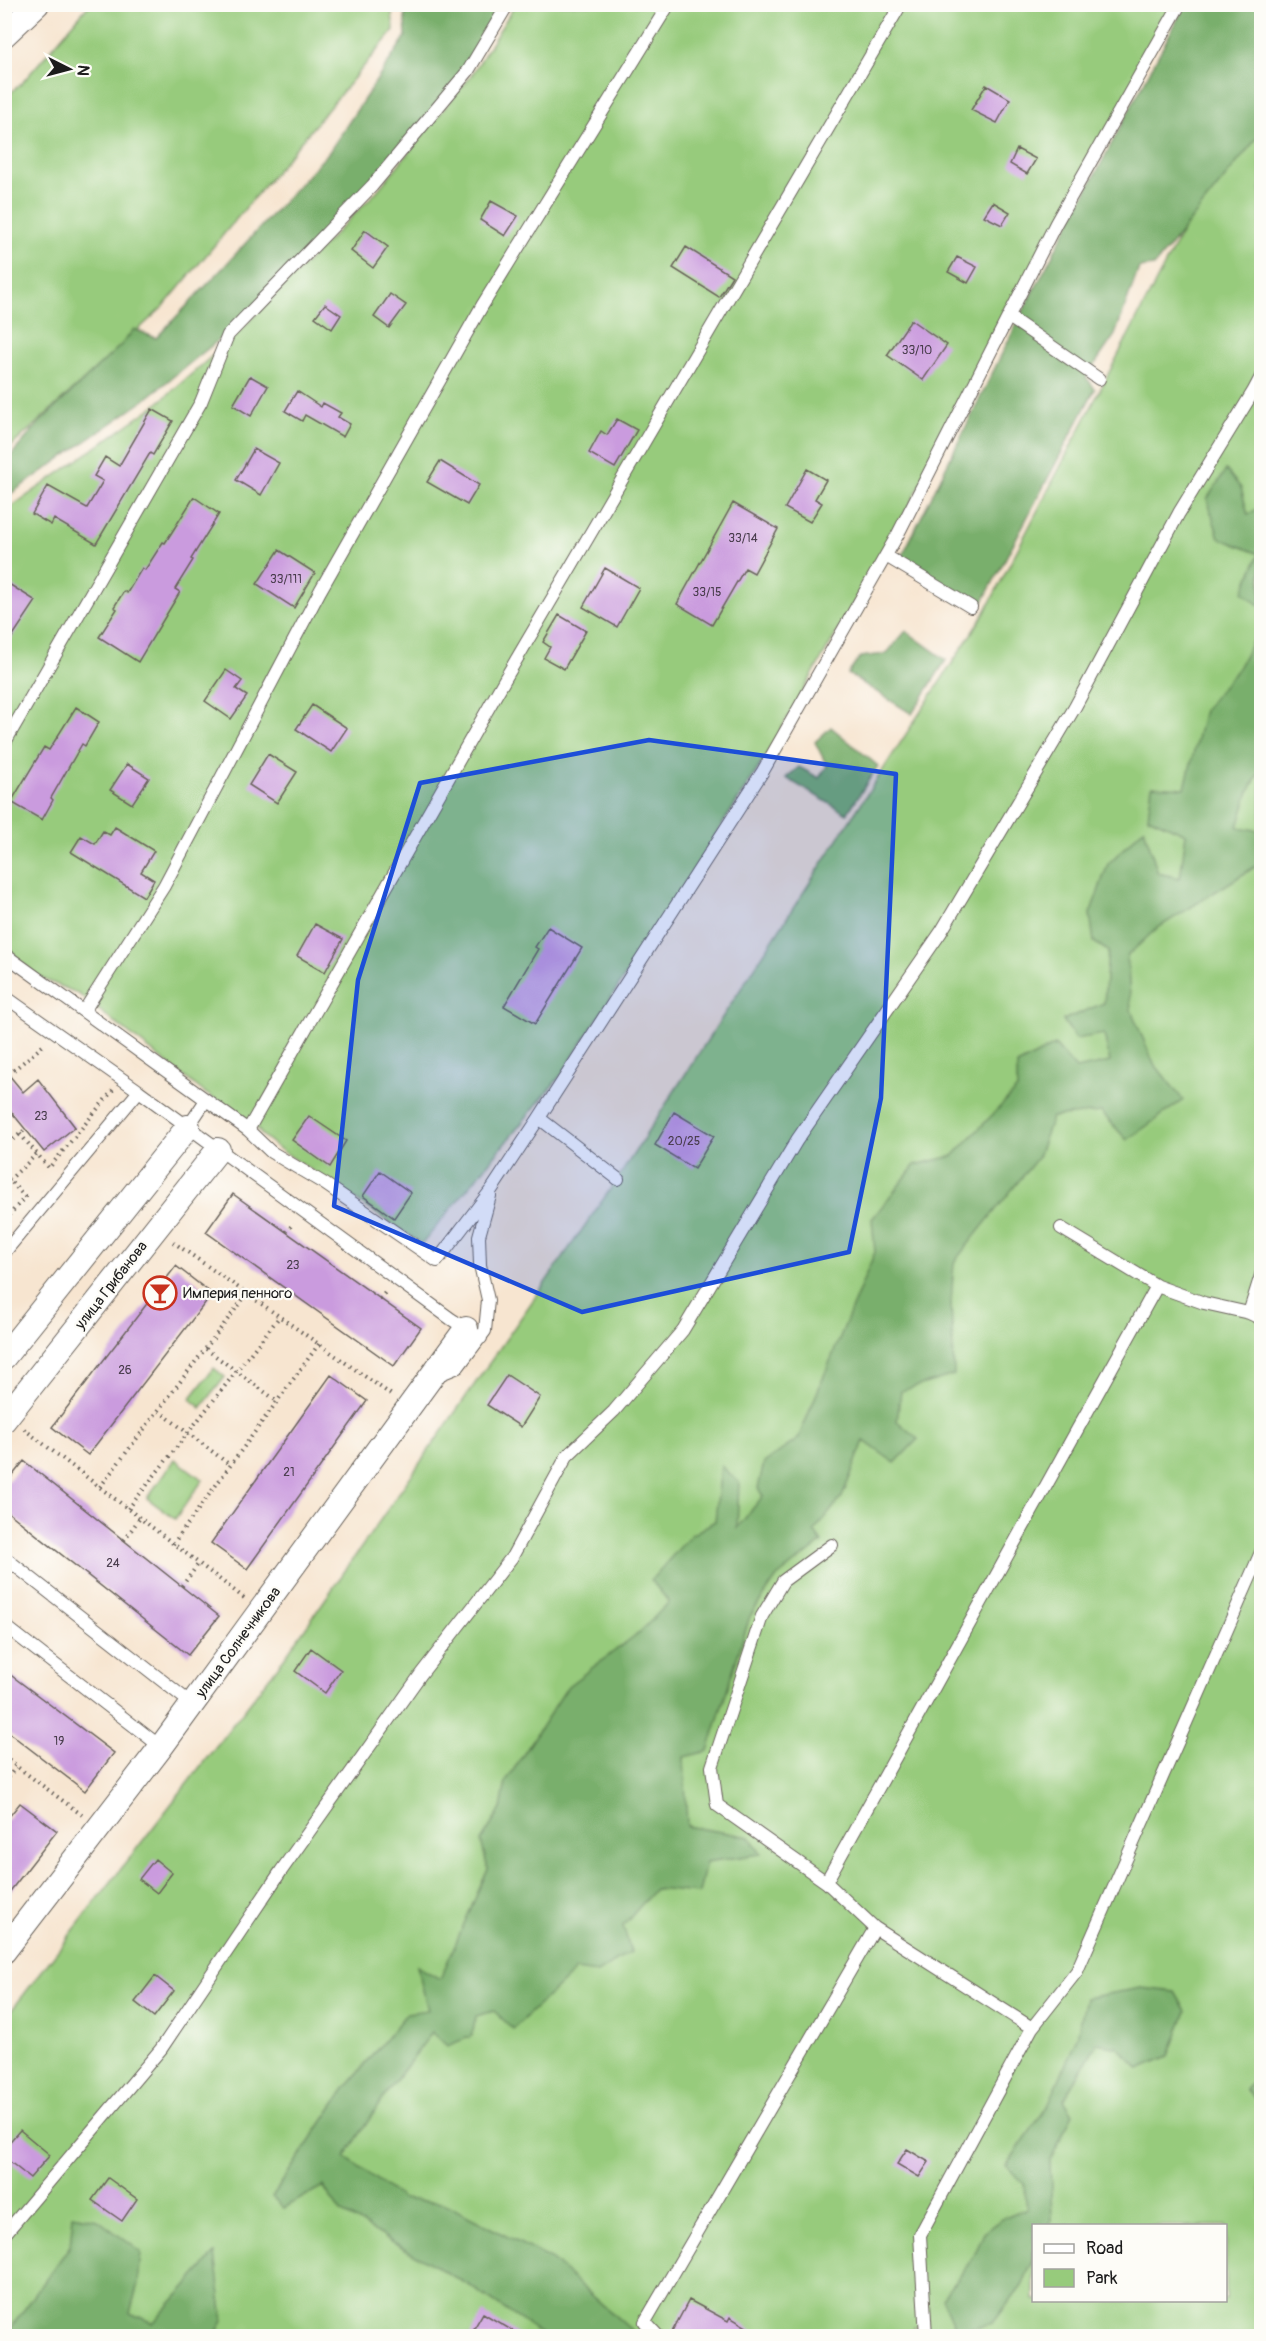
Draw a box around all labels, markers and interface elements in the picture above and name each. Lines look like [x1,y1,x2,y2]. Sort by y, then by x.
north arrow [39,39,99,99]
text: N [72,64,93,77]
house number: 33/10 [902,343,932,358]
house number: 33/14 [728,531,758,546]
house number: 33/111 [270,572,302,587]
house number: 33/15 [693,585,721,600]
house number: 23 [34,1109,48,1124]
house number: 20/25 [668,1134,700,1149]
street label: улица Грибанова [70,1237,152,1334]
house number: 23 [286,1258,300,1273]
bar icon: Империя пенного [142,1275,178,1311]
place label: Империя пенного [183,1284,292,1303]
house number: 26 [118,1363,132,1378]
house number: 21 [283,1465,295,1480]
house number: 24 [106,1556,120,1571]
street label: улица Солнечникова [191,1583,285,1702]
house number: 19 [54,1734,64,1749]
legend [1032,2224,1227,2302]
text: Road [1086,2237,1123,2260]
text: Park [1086,2267,1118,2290]

